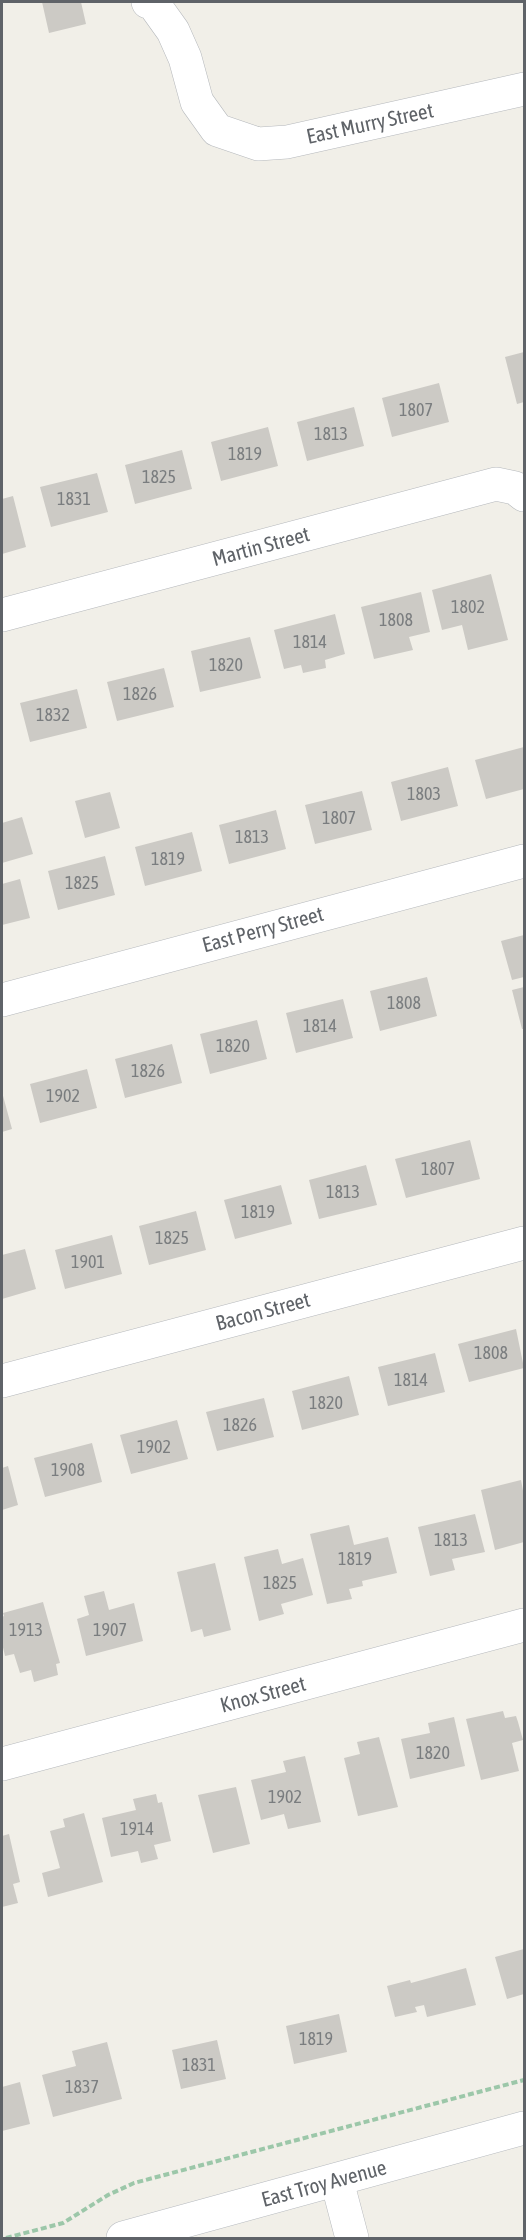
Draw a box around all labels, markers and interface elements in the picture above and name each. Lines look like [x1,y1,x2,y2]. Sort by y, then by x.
street label: East Murry Street [304,98,436,150]
house number: 1807 [399,399,433,421]
house number: 1813 [314,423,348,445]
house number: 1819 [228,443,262,465]
house number: 1825 [142,466,176,488]
house number: 1831 [57,488,91,510]
street label: Martin Street [210,522,312,572]
house number: 1802 [451,596,485,618]
house number: 1808 [379,609,413,631]
house number: 1814 [293,631,327,653]
house number: 1820 [209,654,243,676]
house number: 1826 [123,683,157,705]
house number: 1832 [36,704,70,726]
house number: 1803 [407,783,441,805]
house number: 1807 [322,807,356,829]
house number: 1813 [235,826,269,848]
house number: 1819 [151,848,185,870]
house number: 1825 [65,872,99,894]
street label: East Perry Street [200,902,326,958]
house number: 1808 [387,992,421,1014]
house number: 1814 [303,1015,337,1037]
house number: 1820 [216,1035,250,1057]
house number: 1826 [131,1060,165,1082]
house number: 1902 [46,1085,80,1107]
house number: 1807 [421,1158,455,1180]
house number: 1813 [326,1181,360,1203]
house number: 1819 [241,1201,275,1223]
house number: 1825 [155,1227,189,1249]
house number: 1901 [71,1251,105,1273]
street label: Bacon Street [213,1287,313,1337]
house number: 1808 [474,1342,508,1364]
house number: 1814 [394,1369,428,1391]
house number: 1820 [309,1392,343,1414]
house number: 1826 [223,1414,257,1436]
house number: 1902 [137,1436,171,1458]
house number: 1908 [51,1459,85,1481]
house number: 1813 [434,1529,468,1551]
house number: 1819 [338,1548,372,1570]
house number: 1825 [263,1572,297,1594]
house number: 1913 [9,1619,43,1641]
house number: 1907 [93,1619,127,1641]
street label: Knox Street [217,1671,309,1719]
house number: 1820 [416,1742,450,1764]
house number: 1902 [268,1786,302,1808]
house number: 1914 [120,1818,154,1840]
house number: 1819 [299,2028,333,2050]
house number: 1831 [182,2054,216,2076]
house number: 1837 [65,2076,99,2098]
street label: East Troy Avenue [259,2155,389,2213]

